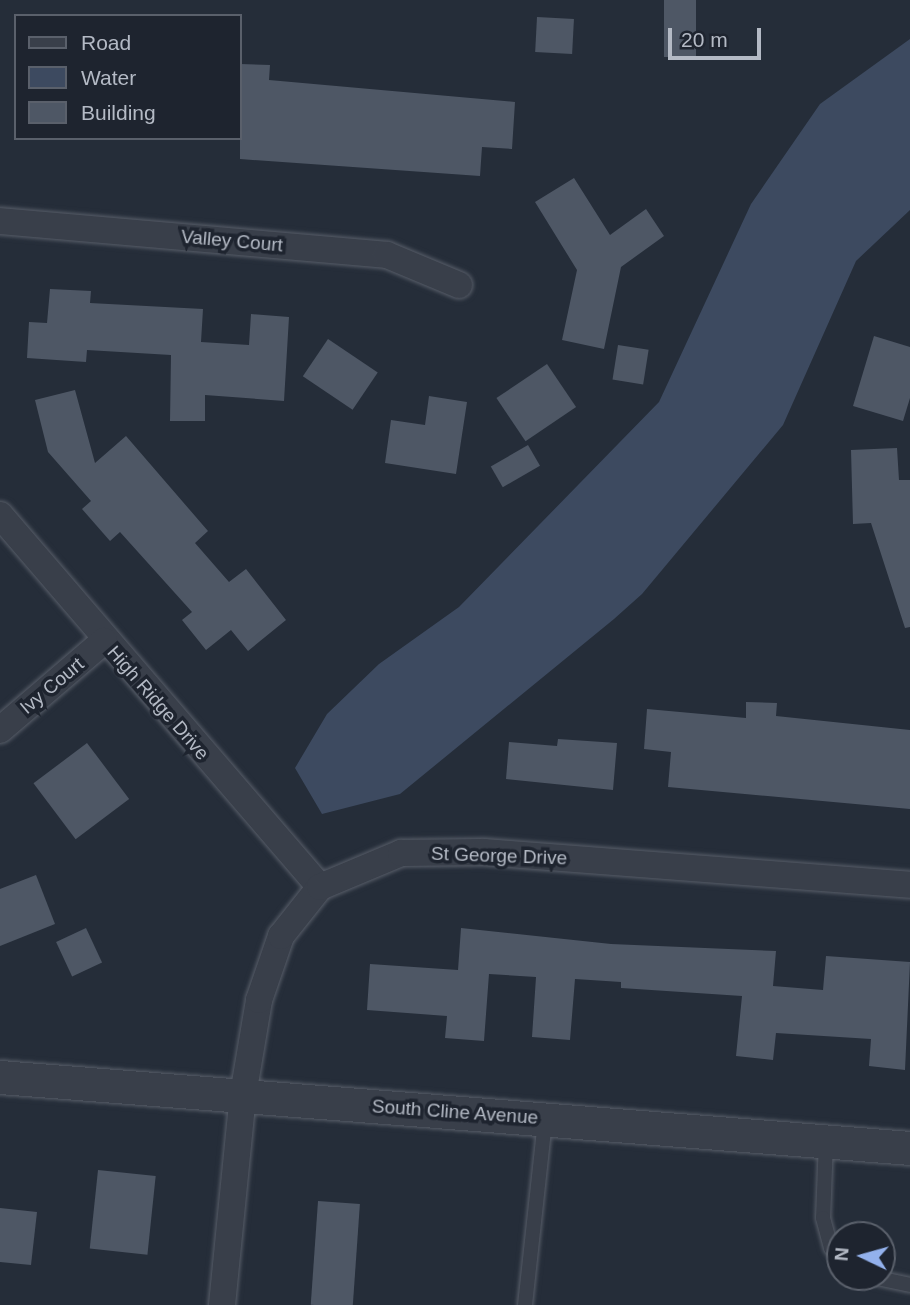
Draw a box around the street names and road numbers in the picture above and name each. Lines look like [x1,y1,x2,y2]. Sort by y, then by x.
street label: Valley Court [180,225,284,257]
street label: High Ridge Drive [102,641,214,765]
street label: Ivy Court [16,653,88,719]
street label: St George Drive [431,842,567,870]
street label: South Cline Avenue [371,1095,539,1129]

